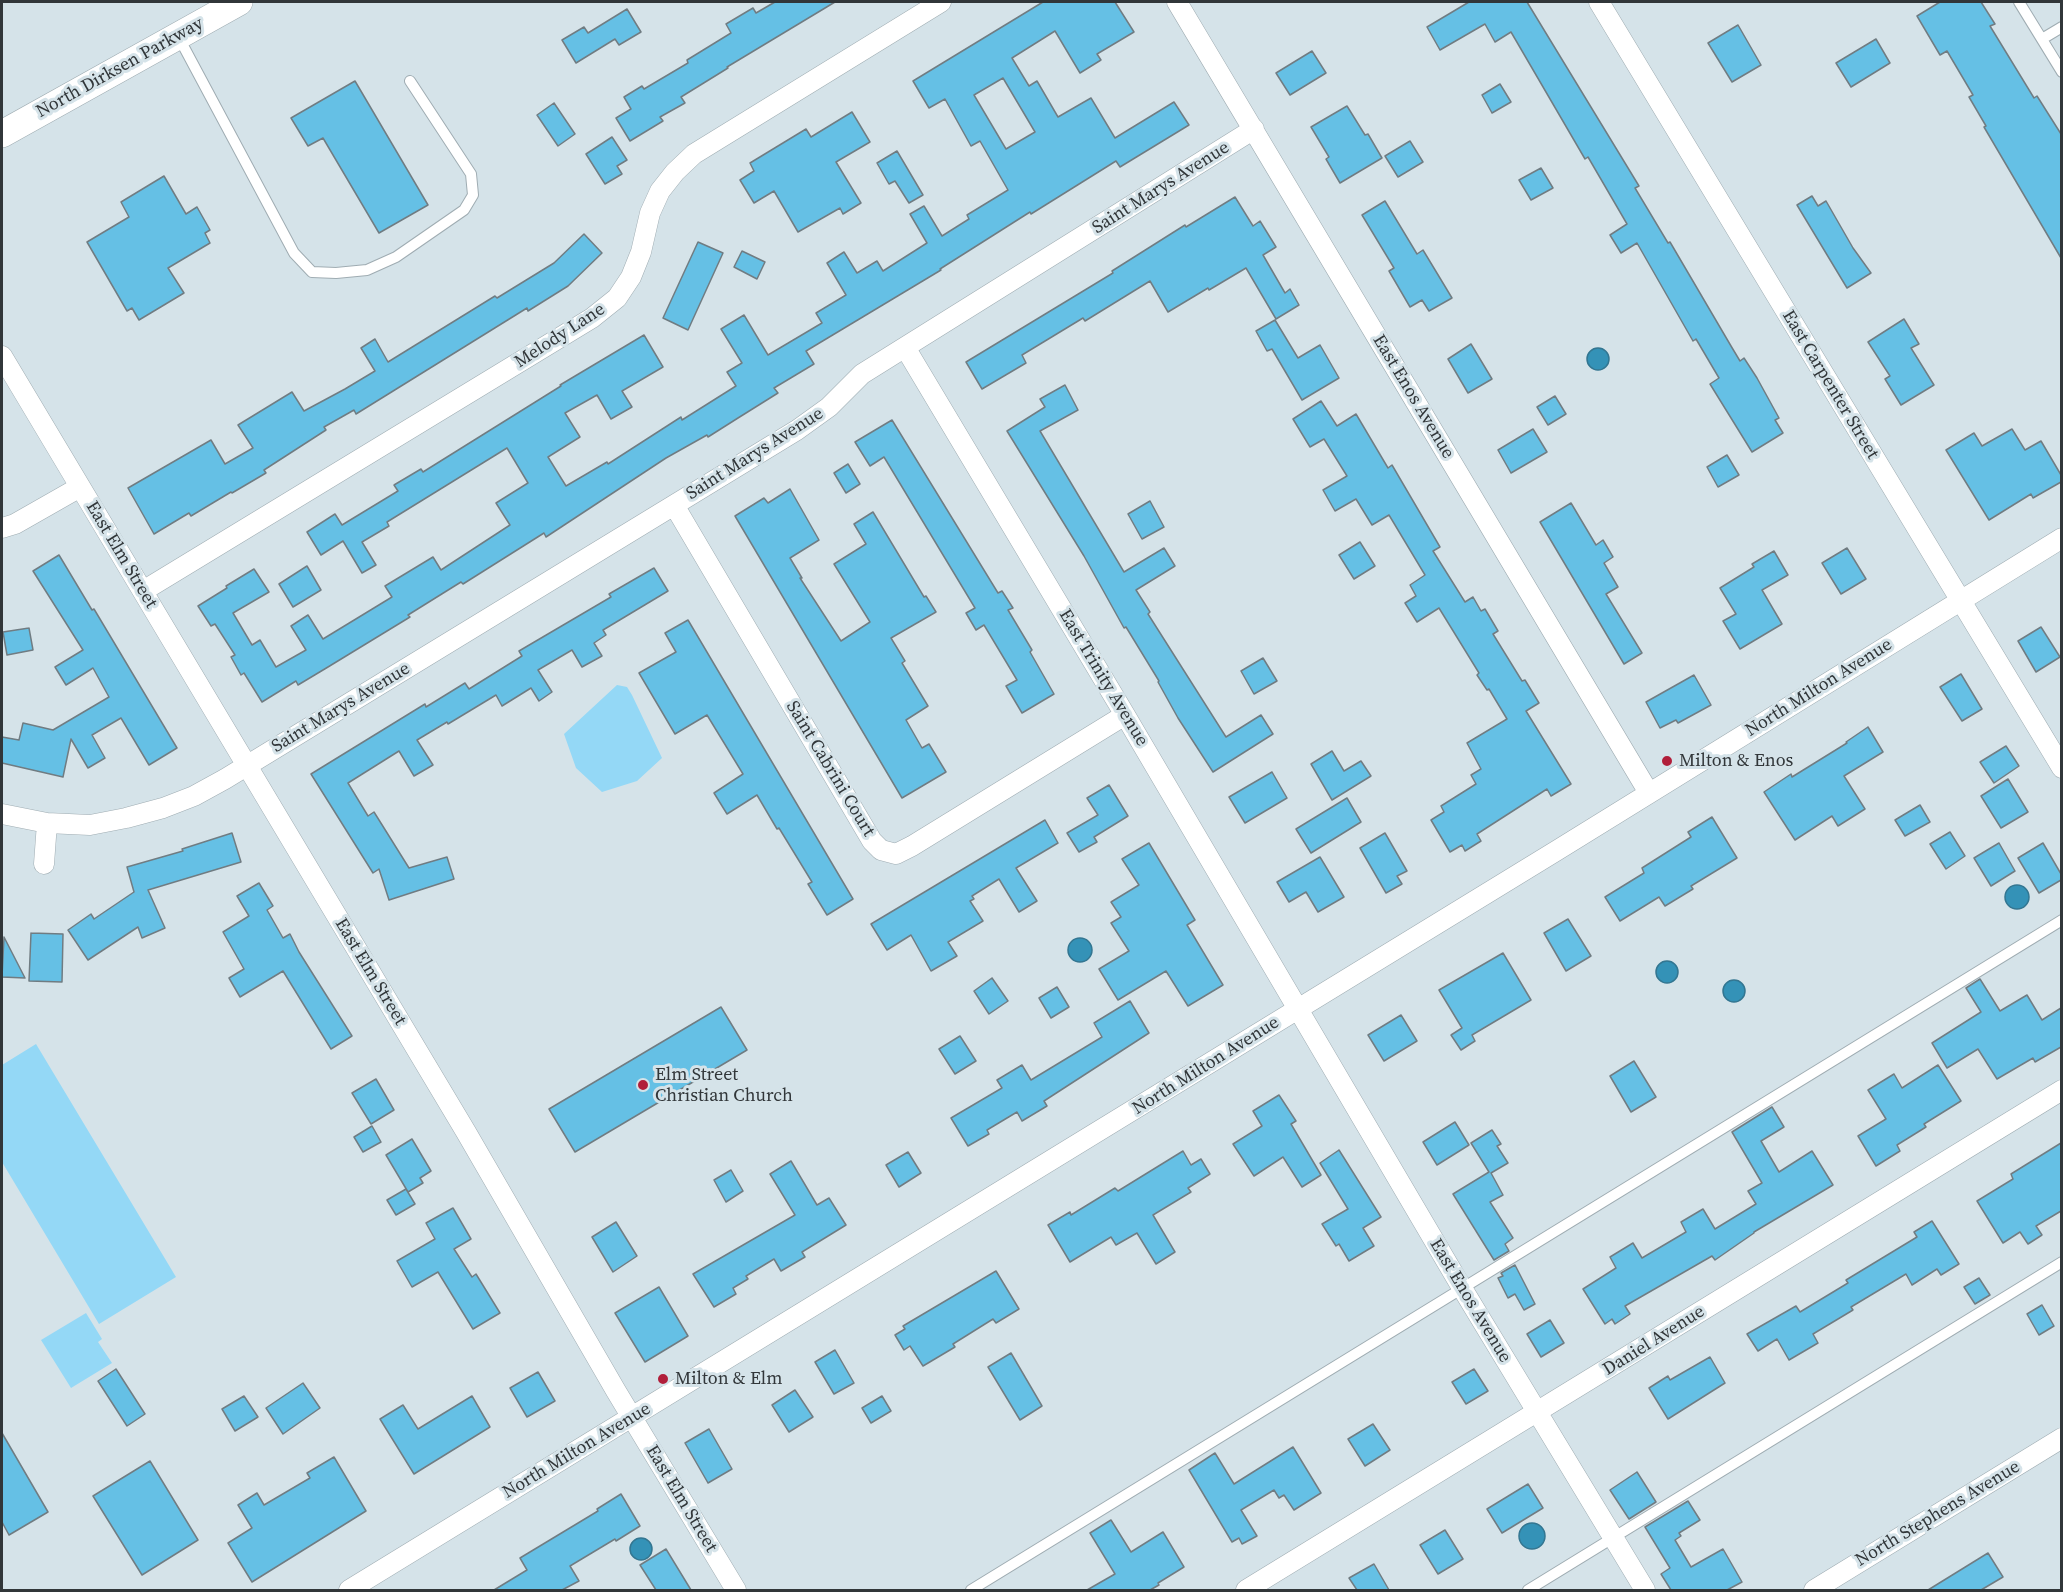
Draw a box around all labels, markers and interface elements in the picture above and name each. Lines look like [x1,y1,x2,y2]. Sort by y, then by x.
street label: North Dirksen Parkway [33,13,207,123]
street label: Saint Marys Avenue [1089,137,1233,239]
street label: Melody Lane [511,299,609,373]
street label: East Carpenter Street [1777,307,1883,463]
street label: East Enos Avenue [1368,331,1458,463]
street label: Saint Marys Avenue [683,403,827,505]
street label: East Elm Street [81,498,161,612]
street label: East Trinity Avenue [1054,606,1152,750]
street label: North Milton Avenue [1742,634,1896,742]
street label: Saint Marys Avenue [268,658,414,758]
street label: Saint Cabrini Court [781,697,879,841]
place label: Milton & Enos [1679,750,1793,772]
marker: Milton & Enos [1660,754,1674,768]
street label: East Elm Street [330,915,410,1029]
street label: North Milton Avenue [1129,1012,1283,1120]
place label: Elm Street Christian Church [655,1064,793,1106]
marker: Elm Street Christian Church [636,1078,650,1092]
street label: East Enos Avenue [1425,1235,1515,1367]
street label: Daniel Avenue [1599,1301,1709,1381]
place label: Milton & Elm [675,1368,782,1390]
marker: Milton & Elm [656,1372,670,1386]
street label: North Milton Avenue [499,1398,655,1504]
street label: East Elm Street [641,1442,721,1556]
street label: North Stephens Avenue [1852,1456,2024,1572]

